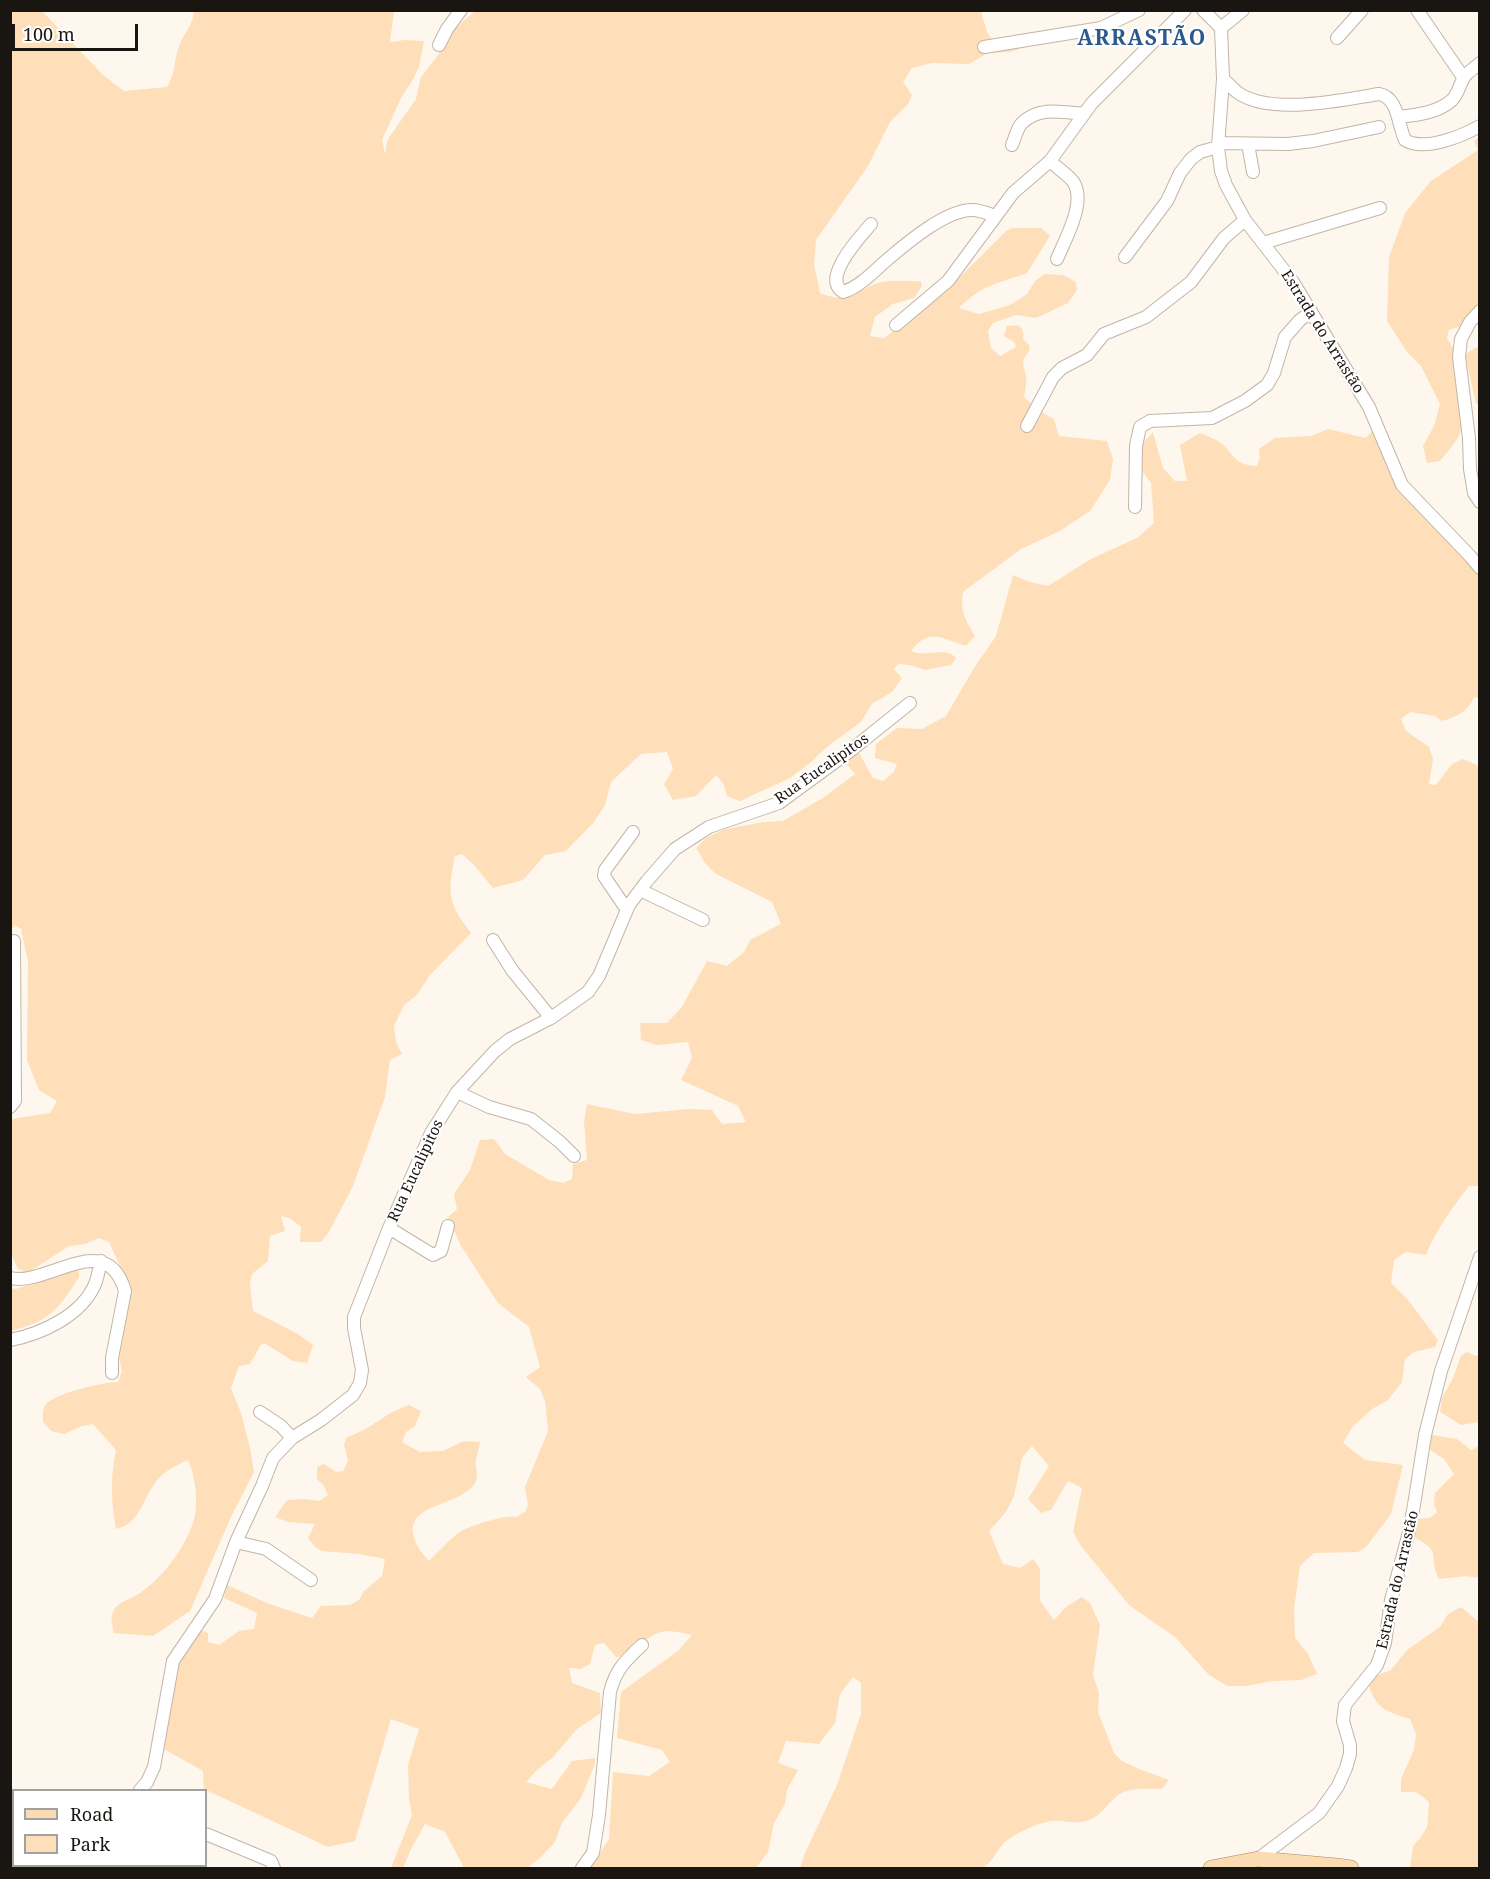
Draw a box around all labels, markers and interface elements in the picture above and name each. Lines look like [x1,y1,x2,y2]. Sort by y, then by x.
scale bar [15,12,141,50]
text: 100 m [23,22,75,46]
district label: ARRASTÃO [1077,26,1207,52]
street label: Estrada do Arrastão [1277,267,1367,397]
street label: Rua Eucalipitos [772,730,872,808]
street label: Rua Eucalipitos [384,1117,448,1225]
street label: Estrada do Arrastão [1373,1509,1423,1651]
legend [12,1789,207,1867]
text: Road [70,1802,113,1826]
text: Park [70,1832,110,1856]

